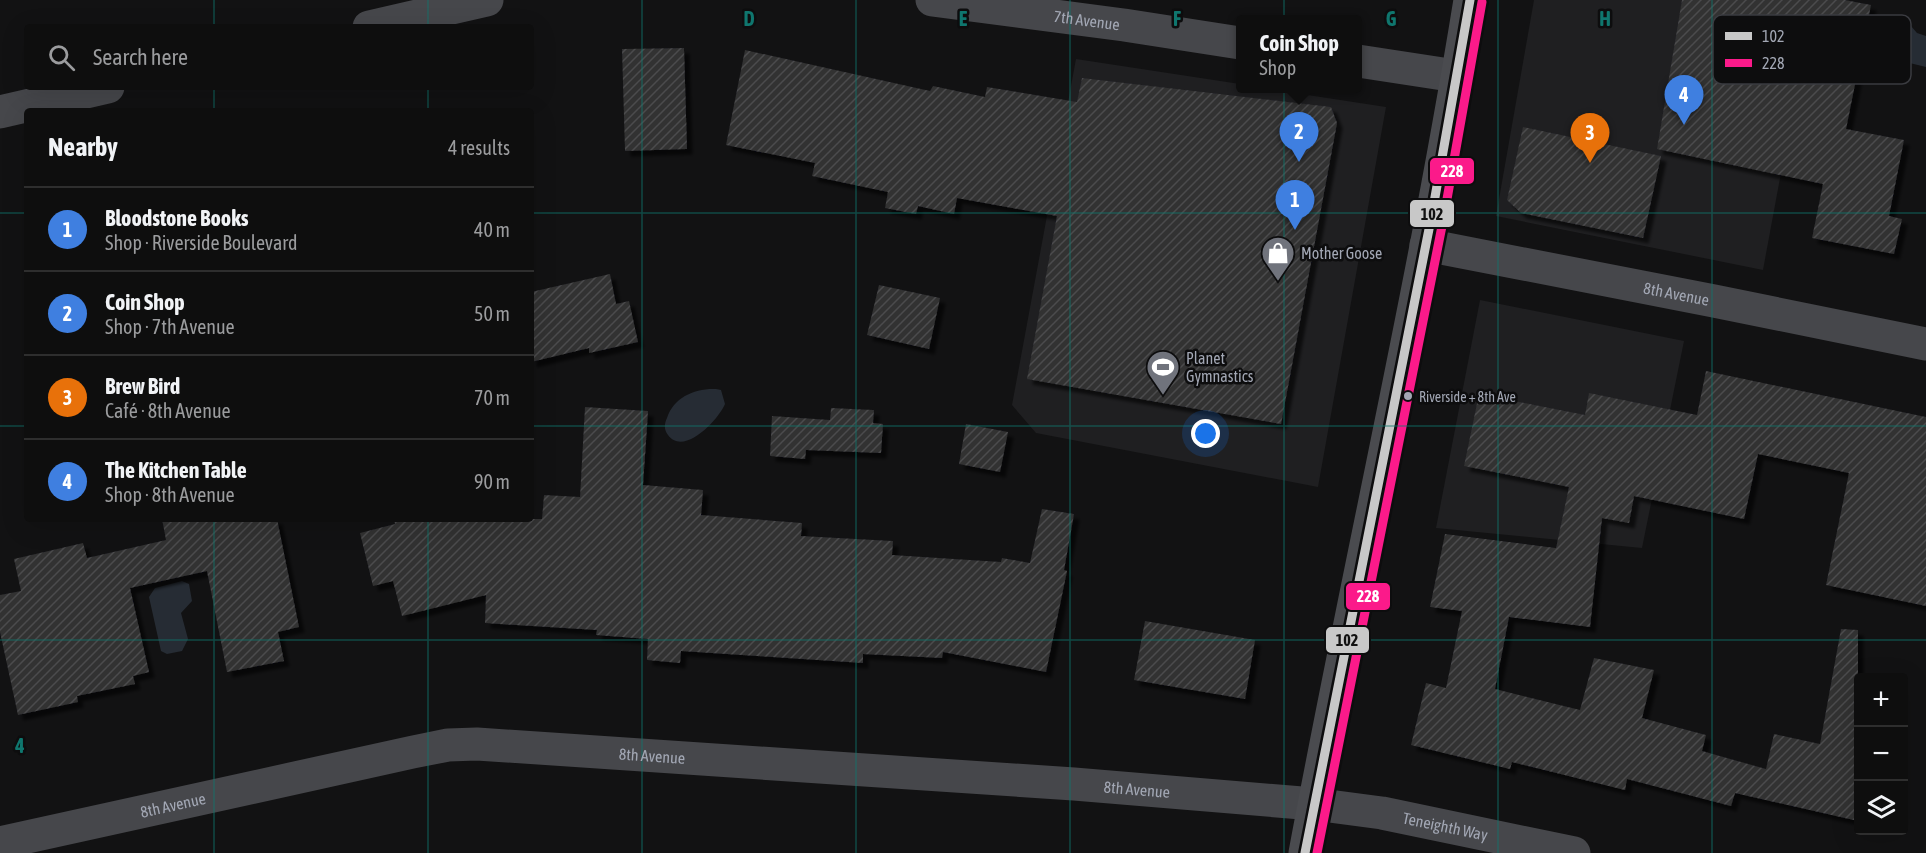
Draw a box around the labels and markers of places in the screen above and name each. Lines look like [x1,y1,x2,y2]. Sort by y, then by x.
pin: 4 [1664,76,1704,125]
pin: 2 [1280,112,1318,162]
pin: 3 [1570,114,1610,163]
pin: 1 [1276,180,1314,230]
shop icon: Mother Goose [1260,235,1296,282]
place label: Mother Goose [1301,244,1382,262]
sports icon: Planet Gymnastics [1145,349,1181,396]
place label: Planet Gymnastics [1186,349,1254,386]
place label: Riverside + 8th Ave [1419,389,1516,405]
marker: Riverside + 8th Ave [1402,390,1414,402]

